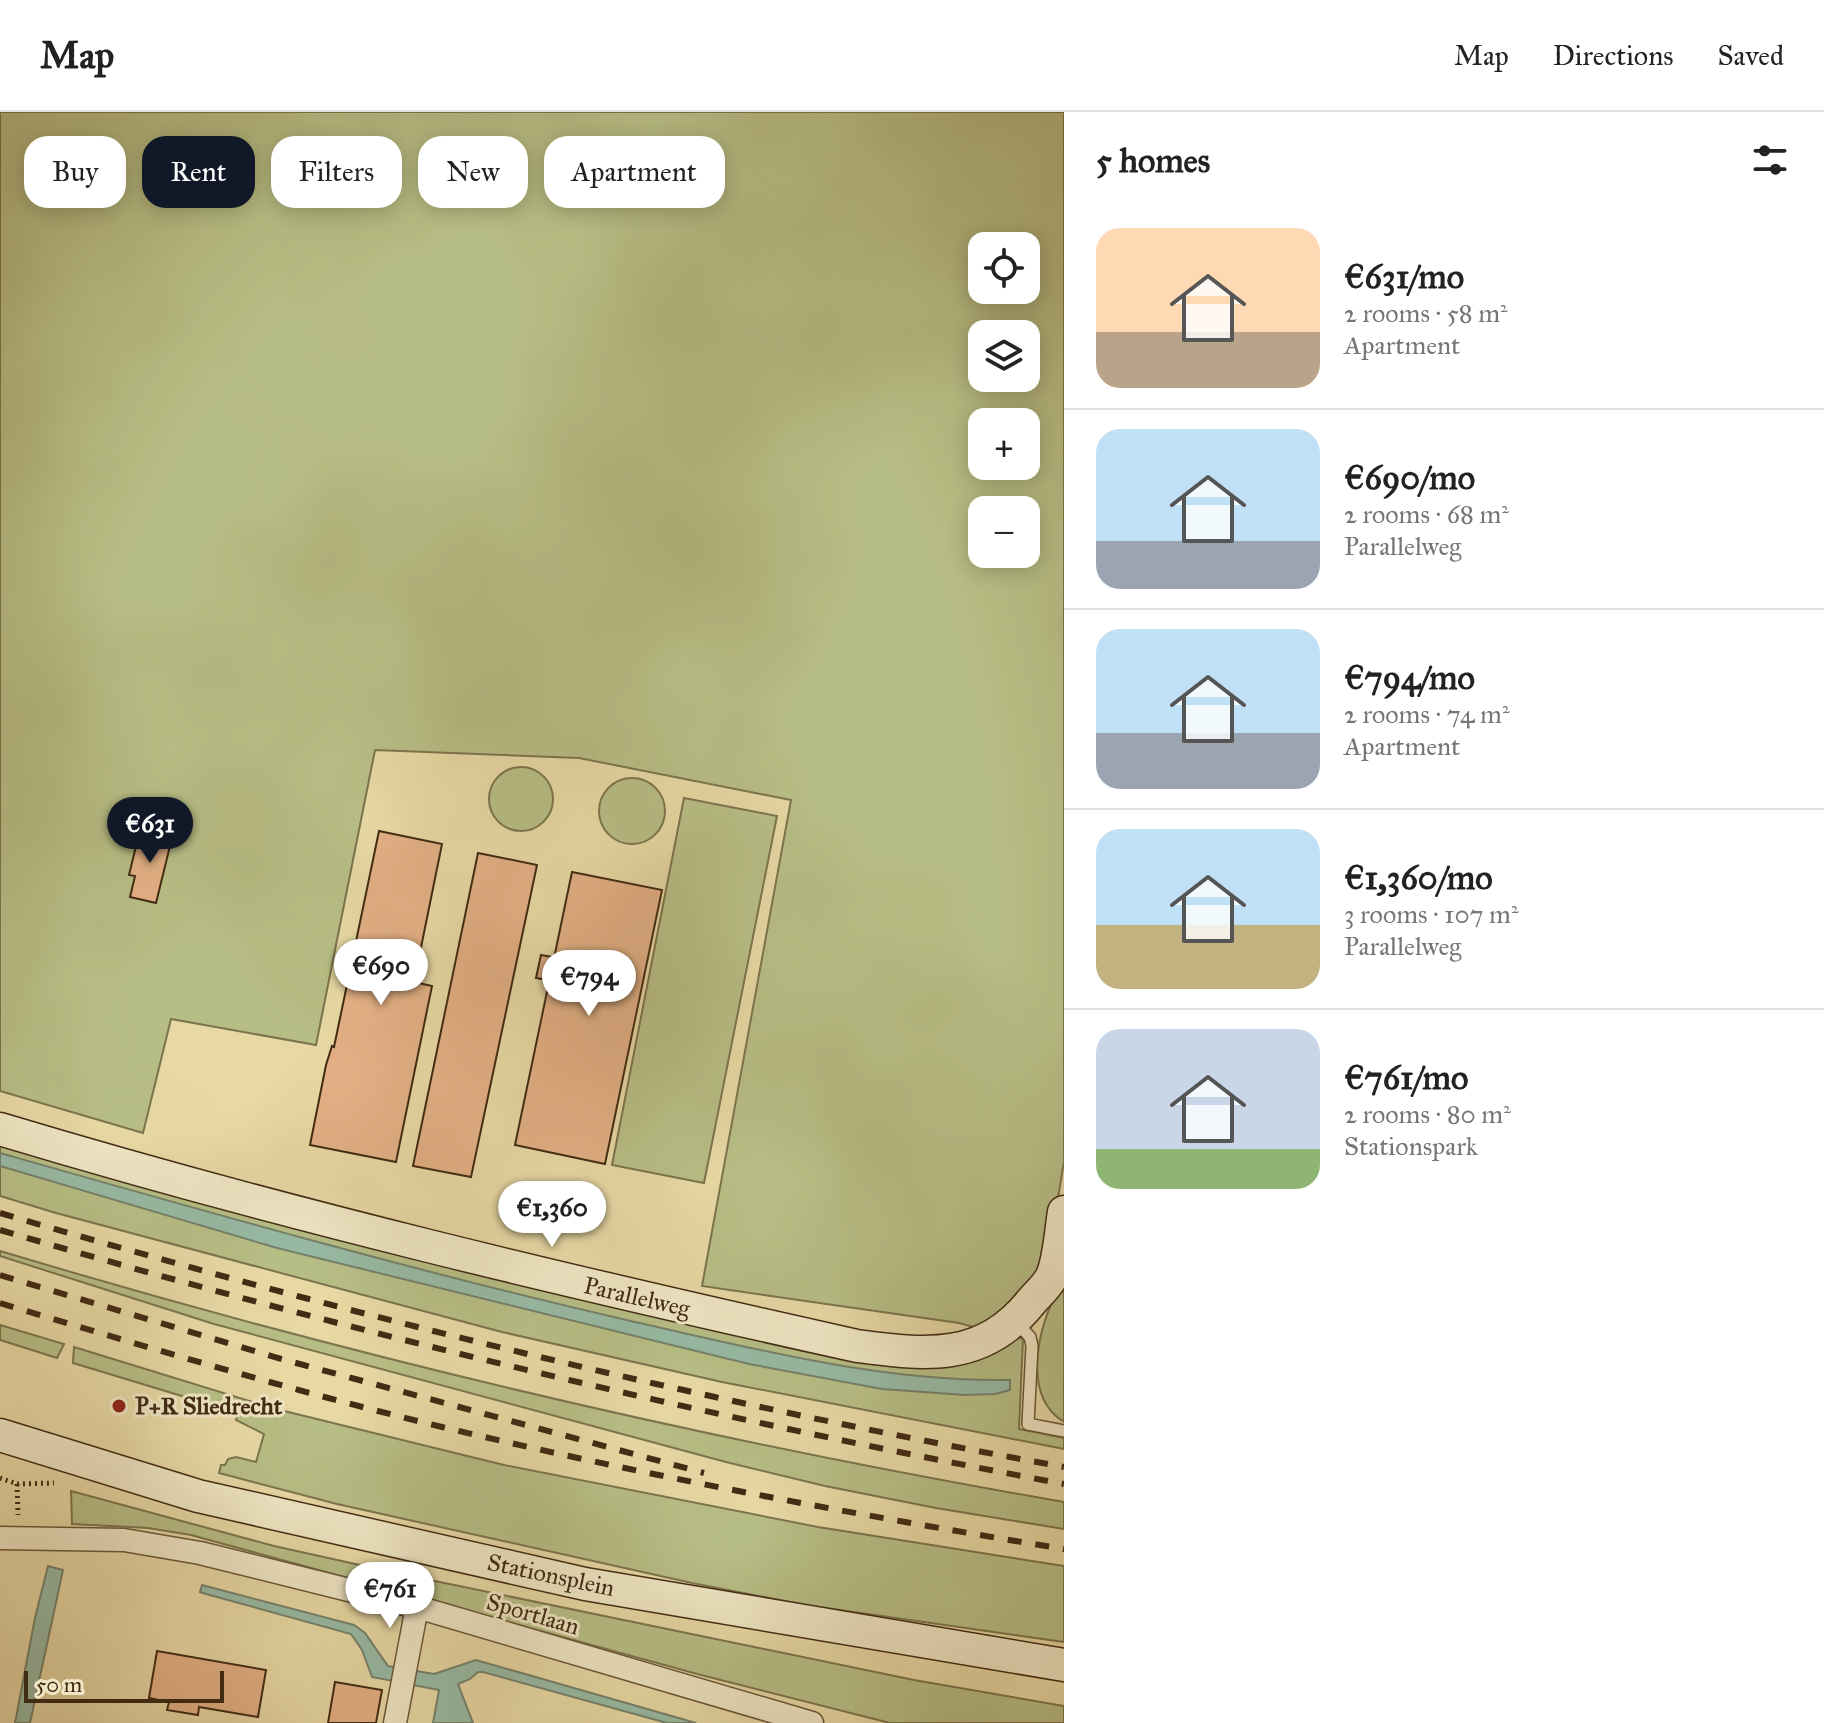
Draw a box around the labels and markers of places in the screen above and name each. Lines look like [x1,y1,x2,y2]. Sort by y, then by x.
pin: €631 [103,797,197,865]
pin: €690 [334,939,428,1007]
pin: €794 [542,950,636,1018]
pin: €1,360 [487,1181,617,1249]
place label: P+R Sliedrecht [135,1391,283,1421]
marker: P+R Sliedrecht [110,1397,128,1415]
pin: €761 [343,1562,437,1630]

